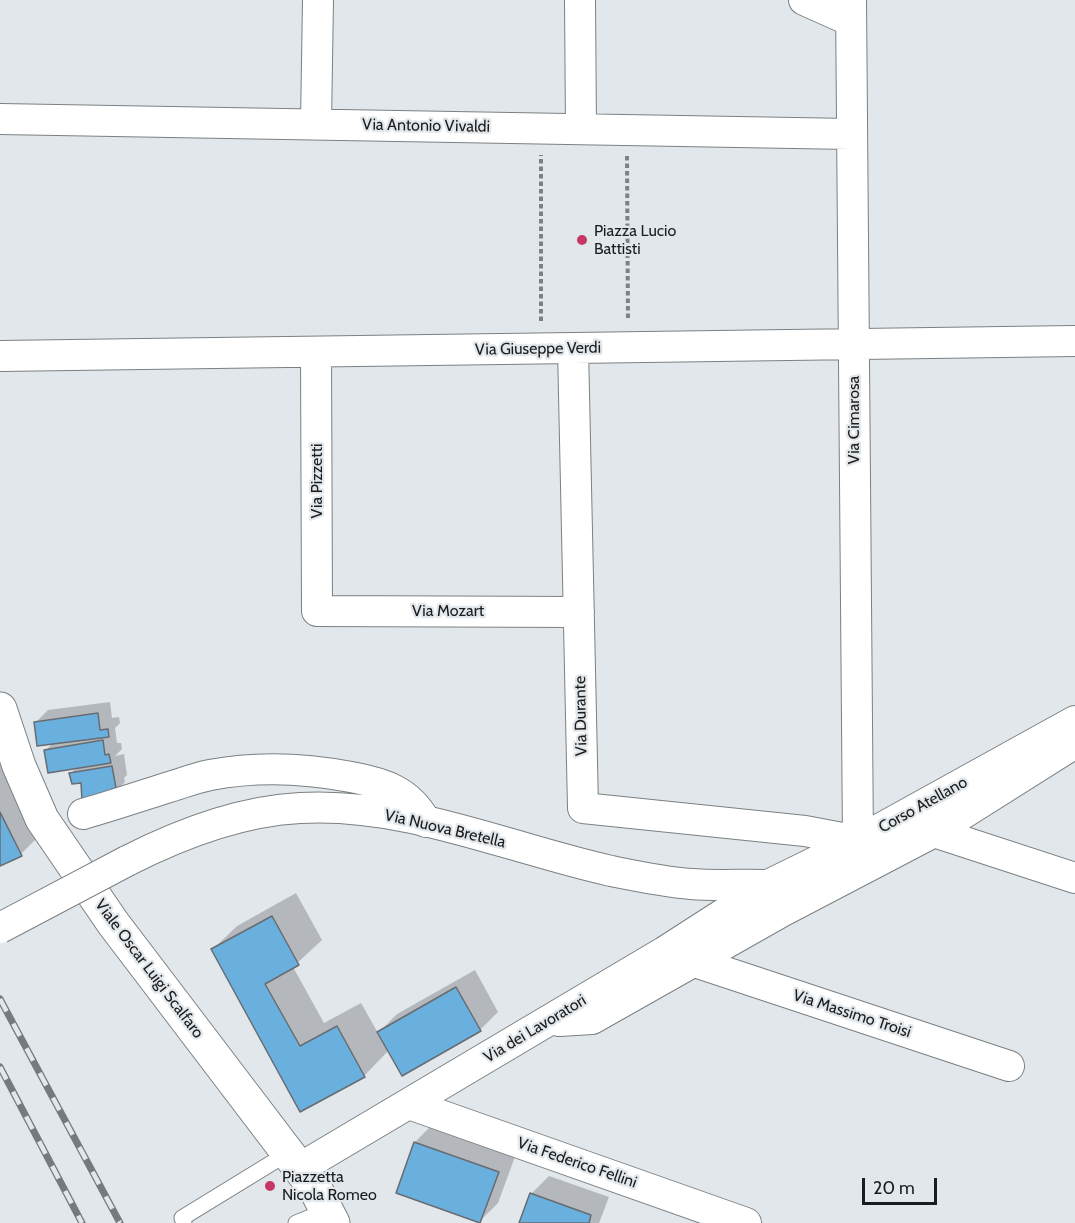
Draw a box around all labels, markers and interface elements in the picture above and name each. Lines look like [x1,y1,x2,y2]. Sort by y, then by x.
street label: Via Antonio Vivaldi [362,115,490,137]
place label: Piazza Lucio Battisti [594,221,676,259]
marker: Piazza Lucio Battisti [575,233,589,247]
street label: Via Giuseppe Verdi [475,338,601,360]
street label: Via Cimarosa [844,376,864,464]
street label: Via Pizzetti [307,444,327,518]
street label: Via Mozart [412,601,484,621]
street label: Via Durante [571,676,591,756]
street label: Corso Atellano [875,773,971,837]
street label: Via Nuova Bretella [383,806,507,852]
street label: Viale Oscar Luigi Scalfaro [90,896,208,1042]
street label: Via Massimo Troisi [791,986,913,1042]
street label: Via dei Lavoratori [480,991,590,1067]
street label: Via Federico Fellini [515,1134,639,1192]
scale bar [865,1166,940,1204]
place label: Piazzetta Nicola Romeo [282,1167,377,1205]
text: 20 m [873,1177,915,1199]
marker: Piazzetta Nicola Romeo [263,1179,277,1193]

